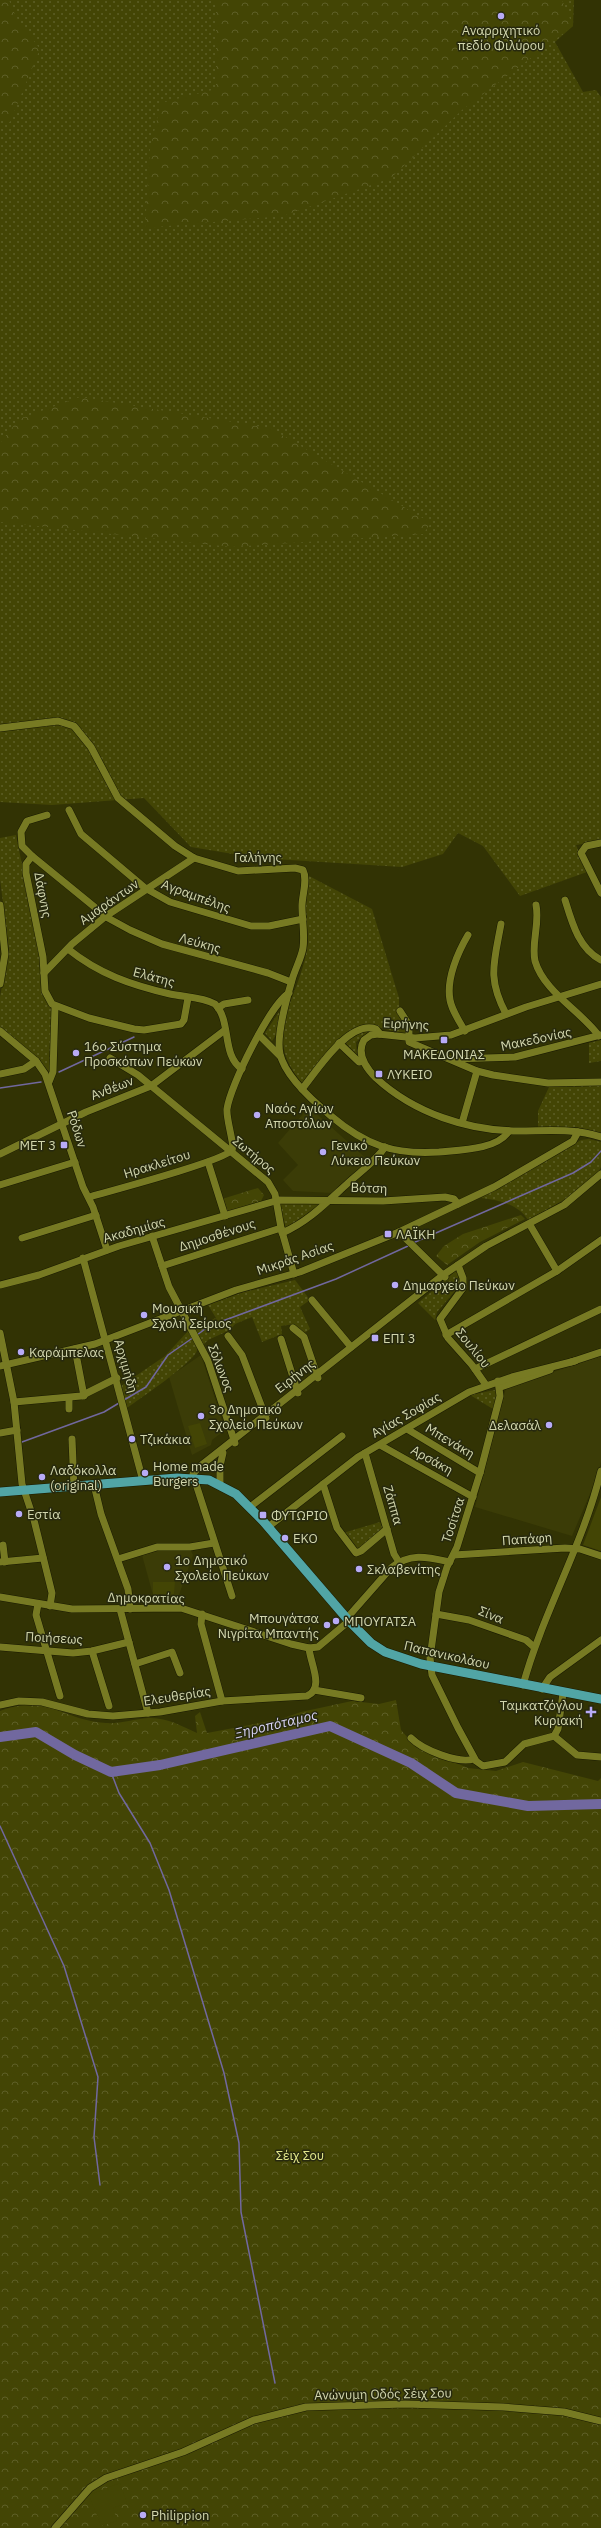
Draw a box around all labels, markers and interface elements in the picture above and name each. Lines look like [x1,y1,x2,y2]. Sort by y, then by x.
marker: Αναρριχητικό πεδίο Φιλύρου [496,11,506,21]
place label: Αναρριχητικό πεδίο Φιλύρου [458,22,544,54]
street label: Γαλήνης [234,849,282,866]
street label: Δάφνης [30,871,56,919]
street label: Αμαράντων [76,875,142,929]
street label: Αγραμπέλης [159,876,233,916]
street label: Λεύκης [177,929,223,957]
street label: Ελάτης [131,963,177,991]
street label: Ειρήνης [382,1014,430,1034]
street label: Μακεδονίας [499,1023,573,1055]
marker: ΜΑΚΕΔΟΝΙΑΣ [439,1035,449,1045]
place label: 16ο Σύστημα Προσκόπων Πεύκων [84,1038,203,1070]
place label: ΜΑΚΕΔΟΝΙΑΣ [403,1046,485,1063]
marker: 16ο Σύστημα Προσκόπων Πεύκων [71,1048,81,1058]
place label: ΛΥΚΕΙΟ [387,1066,432,1083]
marker: ΛΥΚΕΙΟ [374,1069,384,1079]
street label: Ανθέων [88,1072,136,1104]
place label: Ναός Αγίων Αποστόλων [265,1100,334,1132]
street label: Ρόδων [63,1108,91,1150]
marker: Ναός Αγίων Αποστόλων [252,1110,262,1120]
street label: Σωτήρος [229,1132,279,1178]
place label: ΜΕΤ 3 [20,1137,56,1154]
place label: Γενικό Λύκειο Πεύκων [331,1137,421,1169]
marker: ΜΕΤ 3 [59,1140,69,1150]
street label: Ηρακλείτου [121,1146,193,1182]
marker: Γενικό Λύκειο Πεύκων [318,1147,328,1157]
street label: Βότση [350,1179,388,1197]
street label: Ακαδημίας [101,1213,167,1247]
street label: Δημοσθένους [176,1215,258,1255]
place label: ΛΑΪΚΗ [396,1226,435,1243]
marker: ΛΑΪΚΗ [383,1229,393,1239]
street label: Μικράς Ασίας [254,1237,336,1279]
place label: Δημαρχείο Πεύκων [403,1277,515,1294]
marker: Δημαρχείο Πεύκων [390,1280,400,1290]
place label: Μουσική Σχολή Σείριος [152,1300,231,1332]
marker: Μουσική Σχολή Σείριος [139,1310,149,1320]
street label: Σουλίου [452,1325,494,1371]
place label: ΕΠΙ 3 [383,1330,416,1347]
marker: ΕΠΙ 3 [370,1333,380,1343]
street label: Αρχιμήδη [110,1337,142,1395]
street label: Σόλωνος [204,1341,238,1395]
place label: Καράμπελας [29,1344,104,1361]
marker: Καράμπελας [16,1347,26,1357]
street label: Ειρήνης [272,1355,318,1397]
street label: Αγίας Σοφίας [368,1388,444,1442]
place label: 3ο Δημοτικό Σχολείο Πεύκων [209,1401,303,1433]
marker: 3ο Δημοτικό Σχολείο Πεύκων [196,1411,206,1421]
place label: Δελασάλ [489,1417,541,1434]
street label: Μπενάκη [422,1420,478,1462]
marker: Δελασάλ [544,1420,554,1430]
place label: Τζικάκια [140,1431,191,1448]
marker: Τζικάκια [127,1434,137,1444]
street label: Αρσάκη [408,1441,456,1479]
place label: Home made Burgers [153,1458,224,1490]
place label: Λαδόκολλα (original) [50,1462,116,1494]
marker: Home made Burgers [140,1468,150,1478]
marker: Λαδόκολλα (original) [37,1472,47,1482]
street label: Ζάππα [379,1483,407,1527]
street label: Τοσίτσα [438,1495,468,1545]
place label: Εστία [27,1506,61,1523]
place label: ΦΥΤΩΡΙΟ [271,1507,328,1524]
marker: Εστία [14,1509,24,1519]
marker: ΦΥΤΩΡΙΟ [258,1510,268,1520]
street label: Παπάφη [501,1529,553,1549]
place label: EKO [293,1530,318,1547]
marker: EKO [280,1533,290,1543]
place label: 1ο Δημοτικό Σχολείο Πεύκων [175,1552,269,1584]
place label: Σκλαβενίτης [367,1561,440,1578]
marker: 1ο Δημοτικό Σχολείο Πεύκων [162,1562,172,1572]
marker: Σκλαβενίτης [354,1564,364,1574]
street label: Δημοκρατίας [107,1589,185,1607]
street label: Σίνα [476,1602,506,1628]
place label: Μπουγάτσα Νιγρίτα Μπαντής [218,1610,319,1642]
place label: ΜΠΟΥΓΑΤΣΑ [344,1613,417,1630]
marker: ΜΠΟΥΓΑΤΣΑ [331,1616,341,1626]
marker: Μπουγάτσα Νιγρίτα Μπαντής [322,1620,332,1630]
street label: Ποιήσεως [25,1628,83,1648]
street label: Παπανικολάου [402,1637,492,1673]
street label: Ελευθερίας [142,1682,212,1710]
place label: Ταμκατζόγλου Κυριακή [500,1697,583,1729]
water label: Ξηροπόταμος [233,1706,320,1742]
marker: Ταμκατζόγλου Κυριακή [586,1707,596,1717]
park label: Σέιχ Σου [276,2147,324,2164]
street label: Ανώνυμη Οδός Σέιχ Σου [314,2384,452,2404]
place label: Philippion [151,2507,209,2524]
marker: Philippion [138,2510,148,2520]

